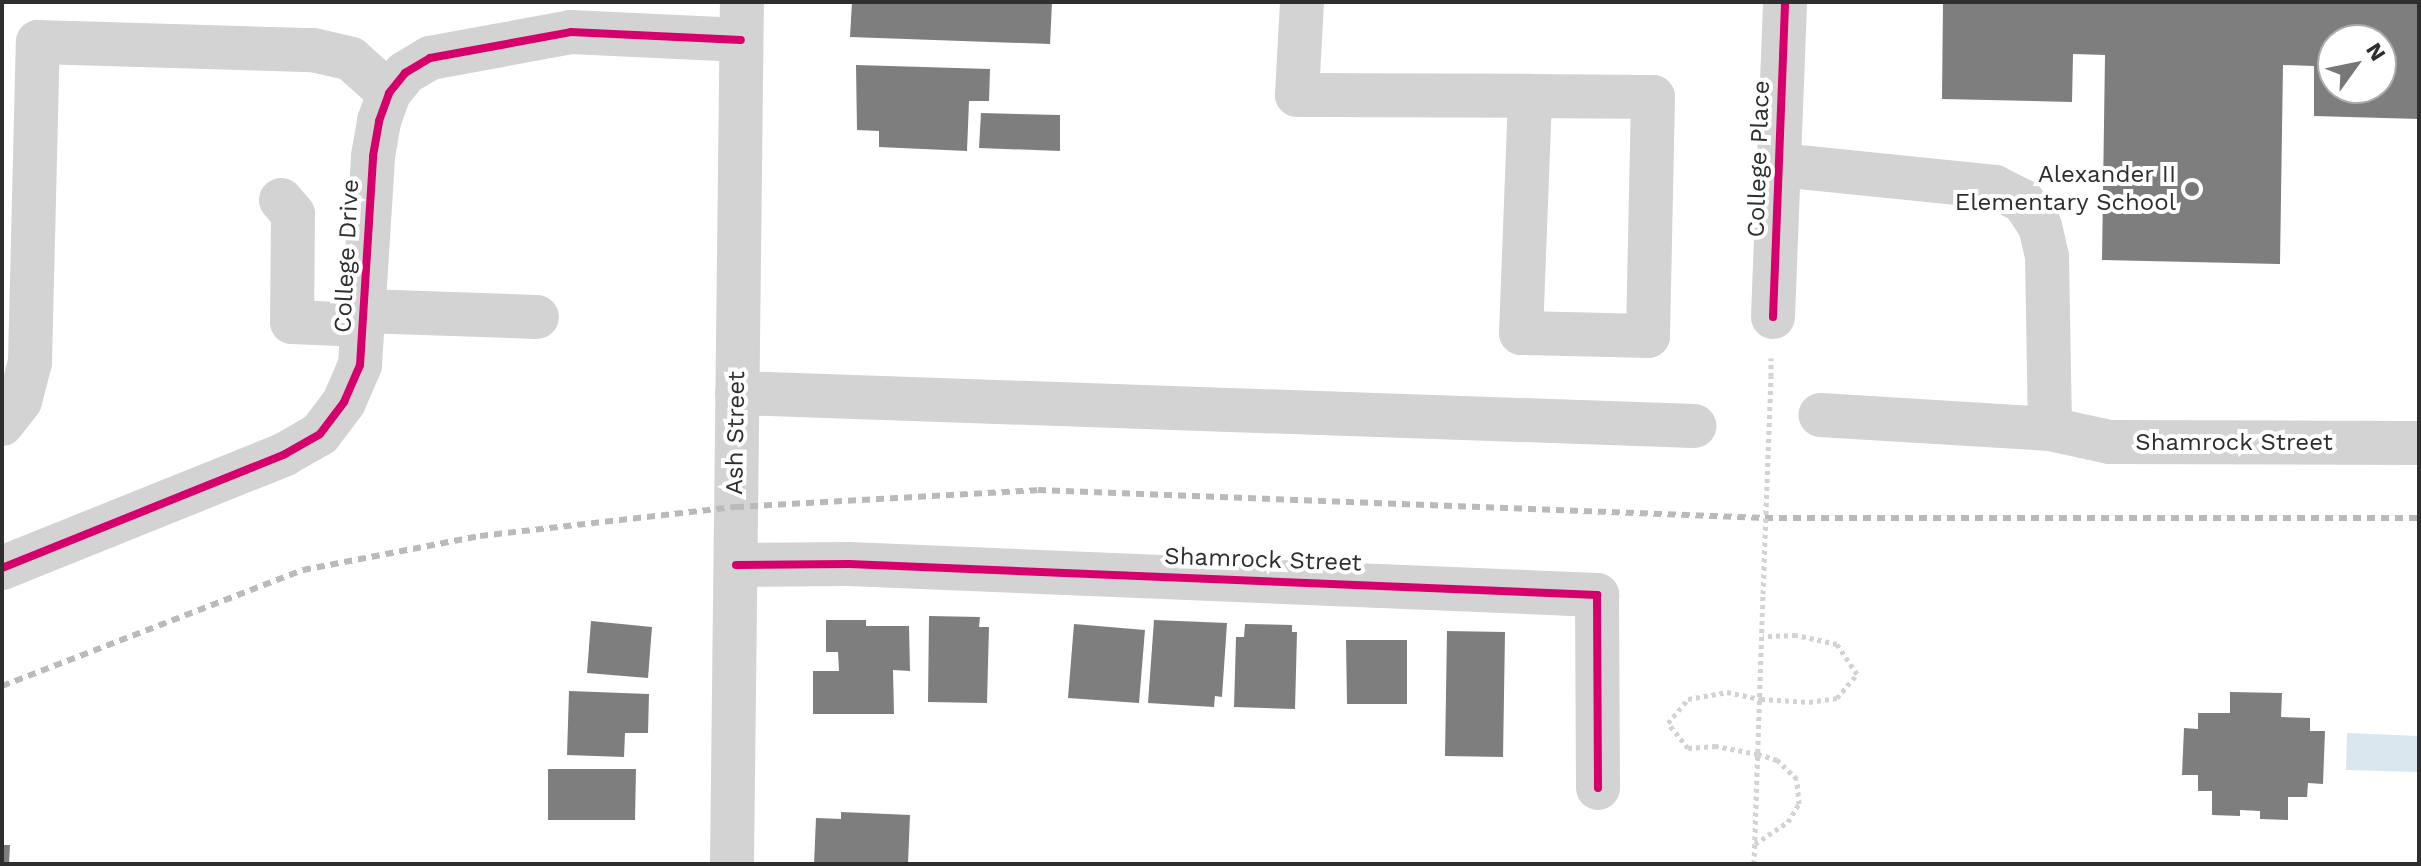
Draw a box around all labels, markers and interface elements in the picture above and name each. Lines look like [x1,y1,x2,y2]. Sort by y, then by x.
north arrow [2317,24,2397,104]
text: N [2361,38,2391,65]
street label: College Place [1742,80,1776,238]
place label: Alexander II Elementary School [1954,161,2176,217]
street label: College Drive [329,178,365,334]
marker: Alexander II Elementary School [2183,180,2201,198]
street label: Ash Street [721,371,751,495]
street label: Shamrock Street [2135,429,2333,457]
street label: Shamrock Street [1164,542,1362,578]

